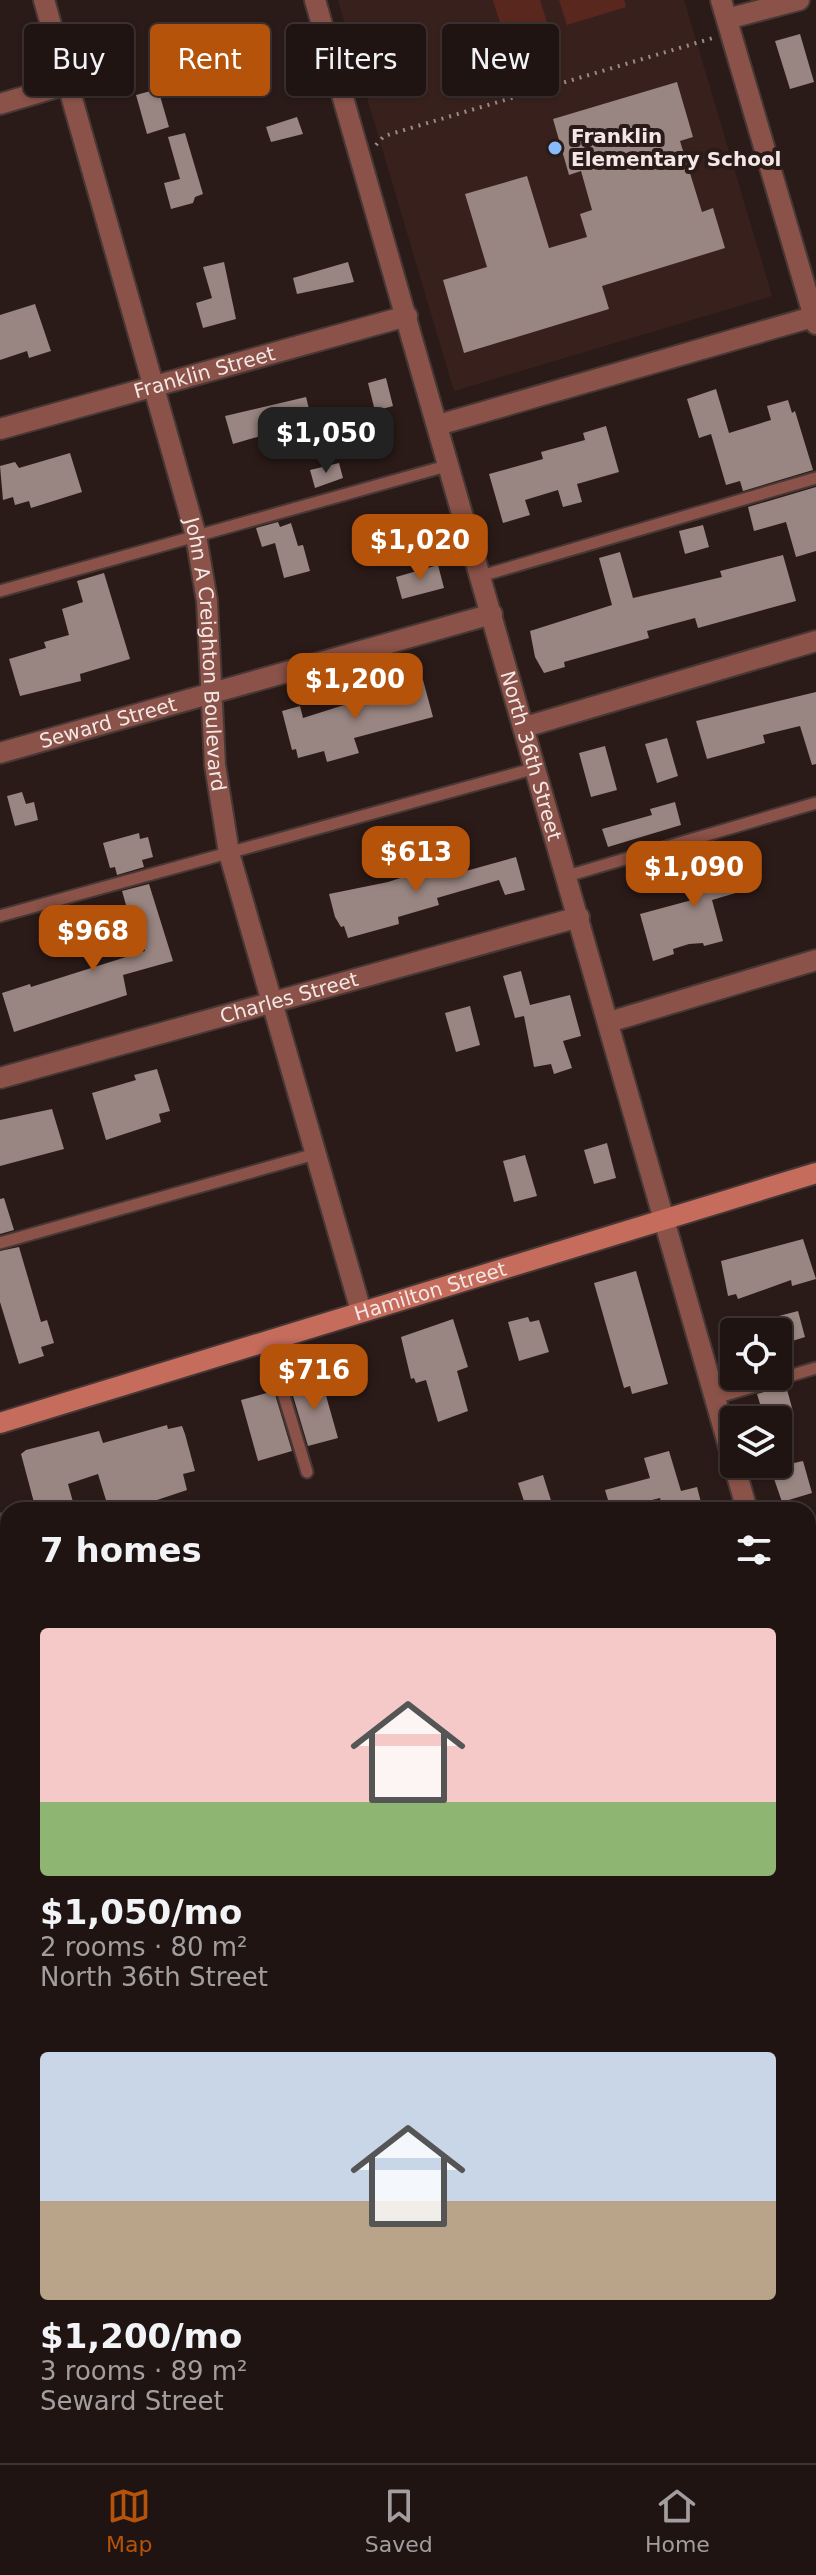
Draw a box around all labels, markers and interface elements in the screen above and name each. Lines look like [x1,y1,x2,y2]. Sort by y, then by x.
chip: Buy [24,24,134,96]
chip: Rent [150,24,270,96]
chip: Filters [286,24,426,96]
chip: New [442,24,559,96]
place label: Franklin Elementary School [571,124,781,171]
marker: Franklin Elementary School [546,139,564,157]
street label: Franklin Street [131,341,278,403]
pin: $1,050 [261,407,391,475]
text: $1,050 [276,418,376,448]
street label: John A Creighton Boulevard [179,513,231,793]
pin: $1,020 [355,514,485,582]
text: $1,020 [370,525,470,555]
pin: $1,200 [290,653,420,721]
text: $1,200 [305,664,405,694]
street label: North 36th Street [496,668,567,844]
street label: Seward Street [36,692,179,753]
pin: $613 [369,826,463,894]
text: $613 [380,837,452,867]
pin: $1,090 [629,841,759,909]
text: $1,090 [644,852,744,882]
pin: $968 [46,905,140,973]
text: $968 [57,916,129,946]
street label: Charles Street [217,967,361,1028]
street label: Hamilton Street [351,1257,509,1326]
map controls [720,1318,792,1478]
button: locate [720,1318,792,1390]
pin: $716 [267,1344,361,1412]
text: $716 [278,1355,350,1385]
button: layers [720,1406,792,1478]
icon: filters [732,1528,776,1572]
text: 7 homes [40,1530,202,1570]
icon: home [336,1680,480,1824]
text: $1,050/mo [40,1892,242,1932]
text: 2 rooms · 80 m² [40,1932,248,1962]
text: North 36th Street [40,1962,268,1992]
icon: home [336,2104,480,2248]
text: $1,200/mo [40,2316,242,2356]
text: 3 rooms · 89 m² [40,2356,248,2386]
text: Seward Street [40,2386,224,2416]
tab: Map [106,2484,153,2557]
tab: Saved [365,2484,433,2557]
tab: Home [645,2484,710,2557]

